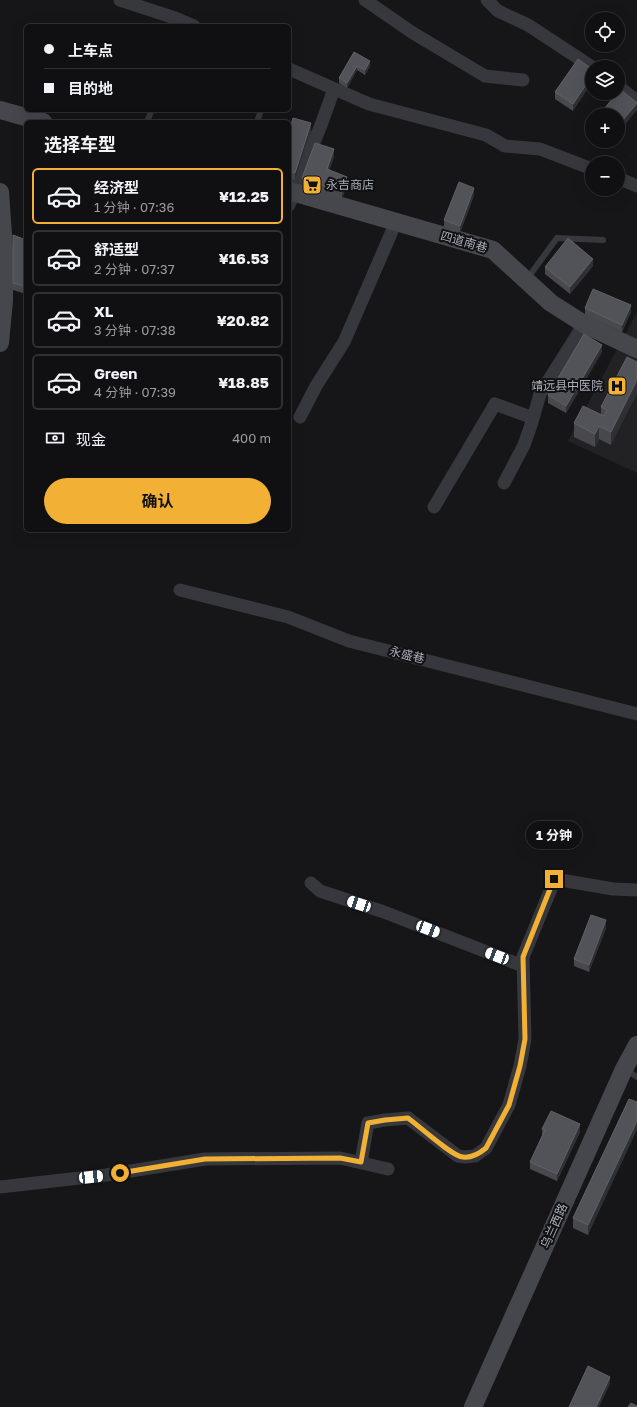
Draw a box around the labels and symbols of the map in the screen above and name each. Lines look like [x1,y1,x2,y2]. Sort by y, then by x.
supermarket icon: 永吉商店 [301,174,323,196]
place label: 永吉商店 [326,177,374,192]
street label: 四道南巷 [439,228,489,255]
hospital icon: 靖远县中医院 [606,375,628,397]
place label: 靖远县中医院 [531,378,603,393]
street label: 永盛巷 [388,643,426,666]
callout: 1 分钟 [526,821,582,849]
route end [545,870,563,888]
car [346,895,372,913]
car [415,919,441,939]
car [484,946,510,966]
route start [111,1164,129,1182]
car [78,1170,104,1184]
street label: 乌兰西路 [537,1201,570,1251]

